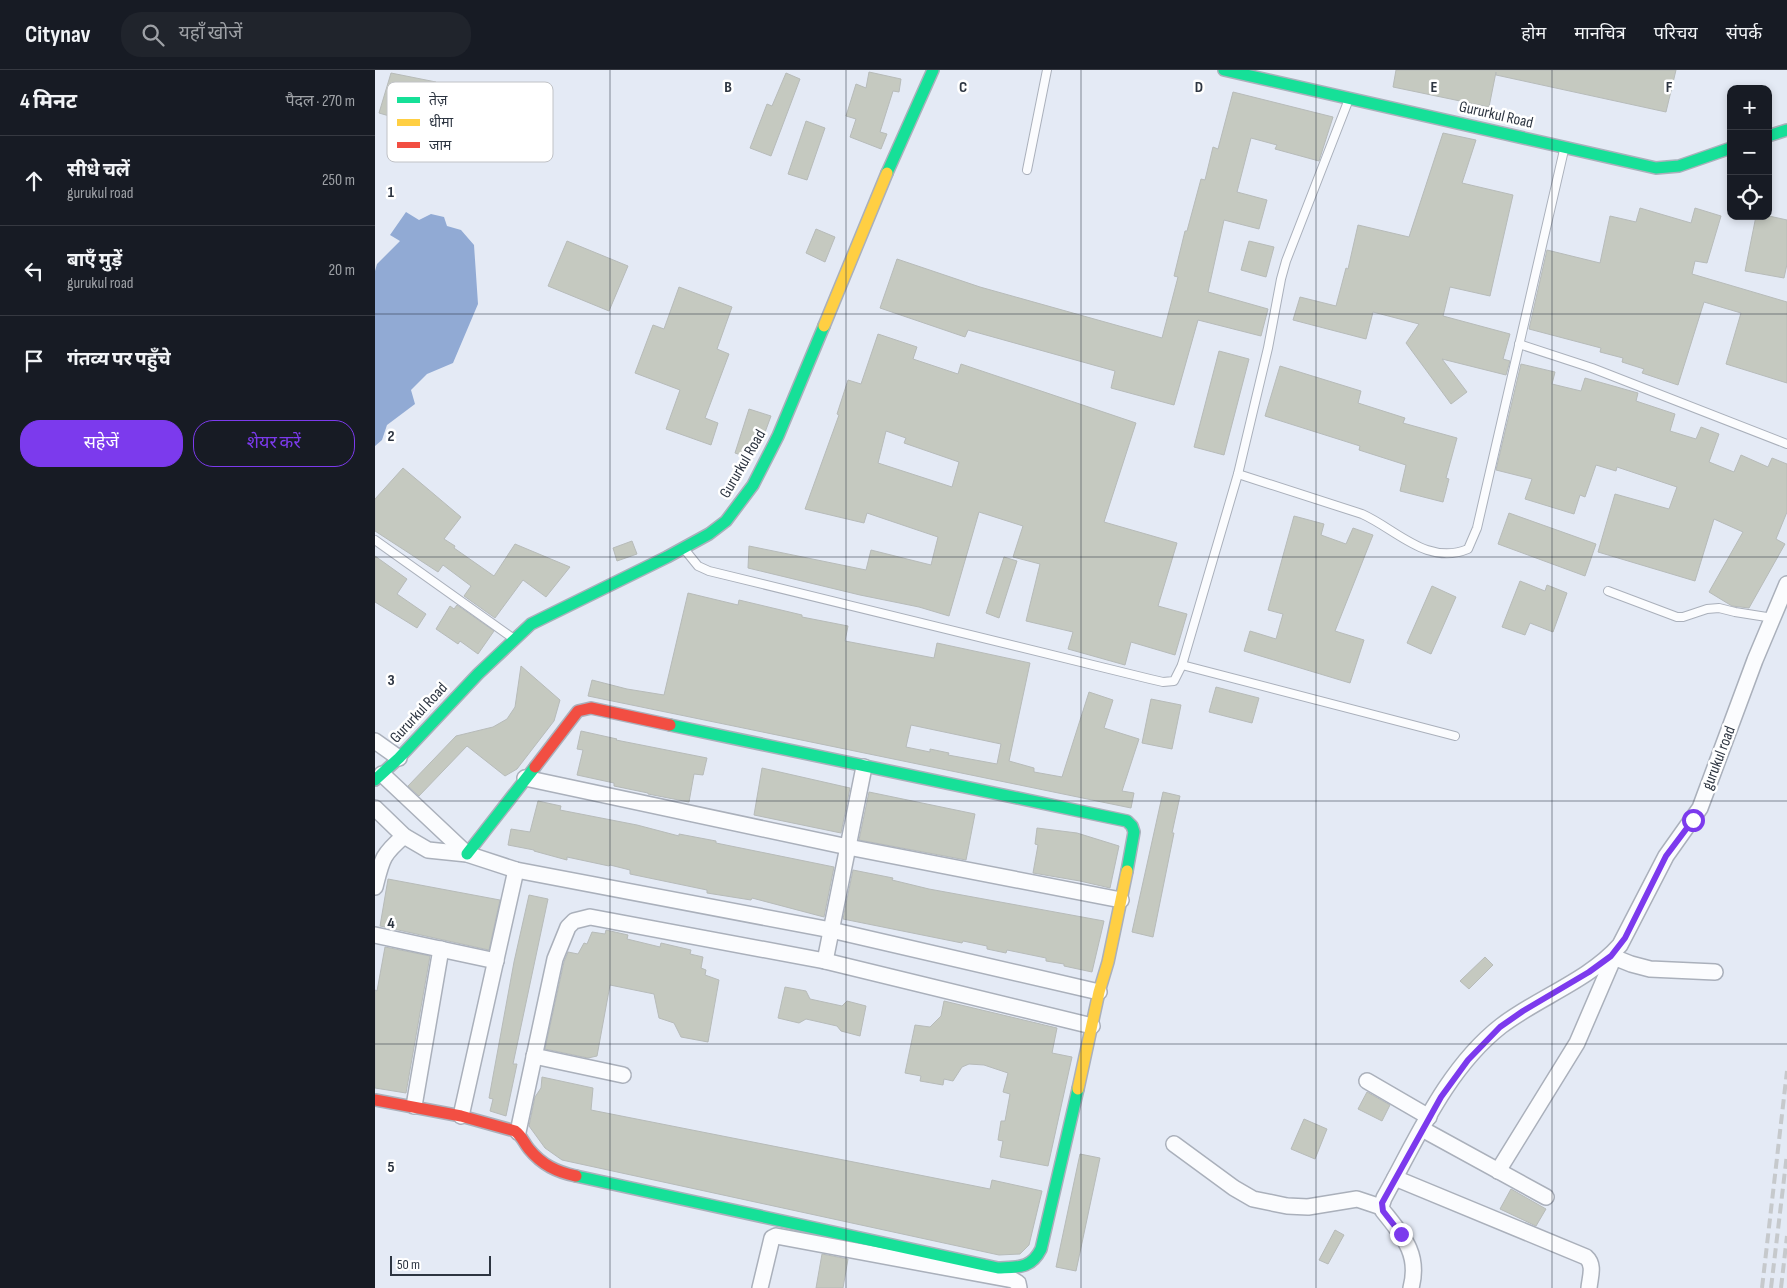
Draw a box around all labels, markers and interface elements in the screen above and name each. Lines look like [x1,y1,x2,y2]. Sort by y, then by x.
search box [121,12,471,57]
text: Citynav [25,20,91,49]
icon: search [139,21,167,49]
text: यहाँ खोजें [179,22,242,45]
text: होम [1521,23,1546,44]
text: मानचित्र [1574,23,1626,44]
text: परिचय [1654,23,1698,44]
text: संपर्क [1726,23,1762,44]
text: B [724,78,732,97]
text: C [959,78,967,97]
text: D [1195,78,1203,97]
text: E [1431,78,1438,97]
text: F [1666,78,1673,97]
legend [387,82,553,162]
map controls [1727,85,1772,220]
button: + [1727,85,1772,130]
text: 4 मिनट [20,89,77,114]
text: तेज़ [429,91,448,109]
text: पैदल · 270 m [285,92,355,111]
street label: Gururkul Road [1457,97,1535,133]
text: धीमा [429,114,454,131]
button: − [1727,130,1772,175]
text: जाम [429,137,452,154]
text: सीधे चलें [67,159,130,182]
icon: ahead [20,167,48,195]
text: 250 m [322,171,355,190]
button: locate [1727,175,1772,220]
text: 1 [388,183,395,202]
text: gurukul road [67,184,133,203]
text: बाएँ मुड़ें [67,249,122,272]
icon: left [20,257,48,285]
text: 20 m [328,261,355,280]
text: gurukul road [67,274,133,293]
icon: arrive [20,347,48,375]
text: गंतव्य पर पहुँचे [67,348,171,371]
button: सहेजें [20,420,183,467]
button: शेयर करें [193,420,355,467]
text: 2 [387,427,395,446]
street label: Gururkul Road [716,427,770,501]
text: 3 [387,671,395,690]
street label: Gururkul Road [386,679,452,747]
street label: gurukul road [1698,724,1740,792]
route start [1682,809,1705,832]
text: 4 [387,914,395,933]
text: 5 [387,1158,395,1177]
route end [1390,1223,1413,1246]
scale bar [390,1253,491,1276]
text: 50 m [397,1256,420,1273]

